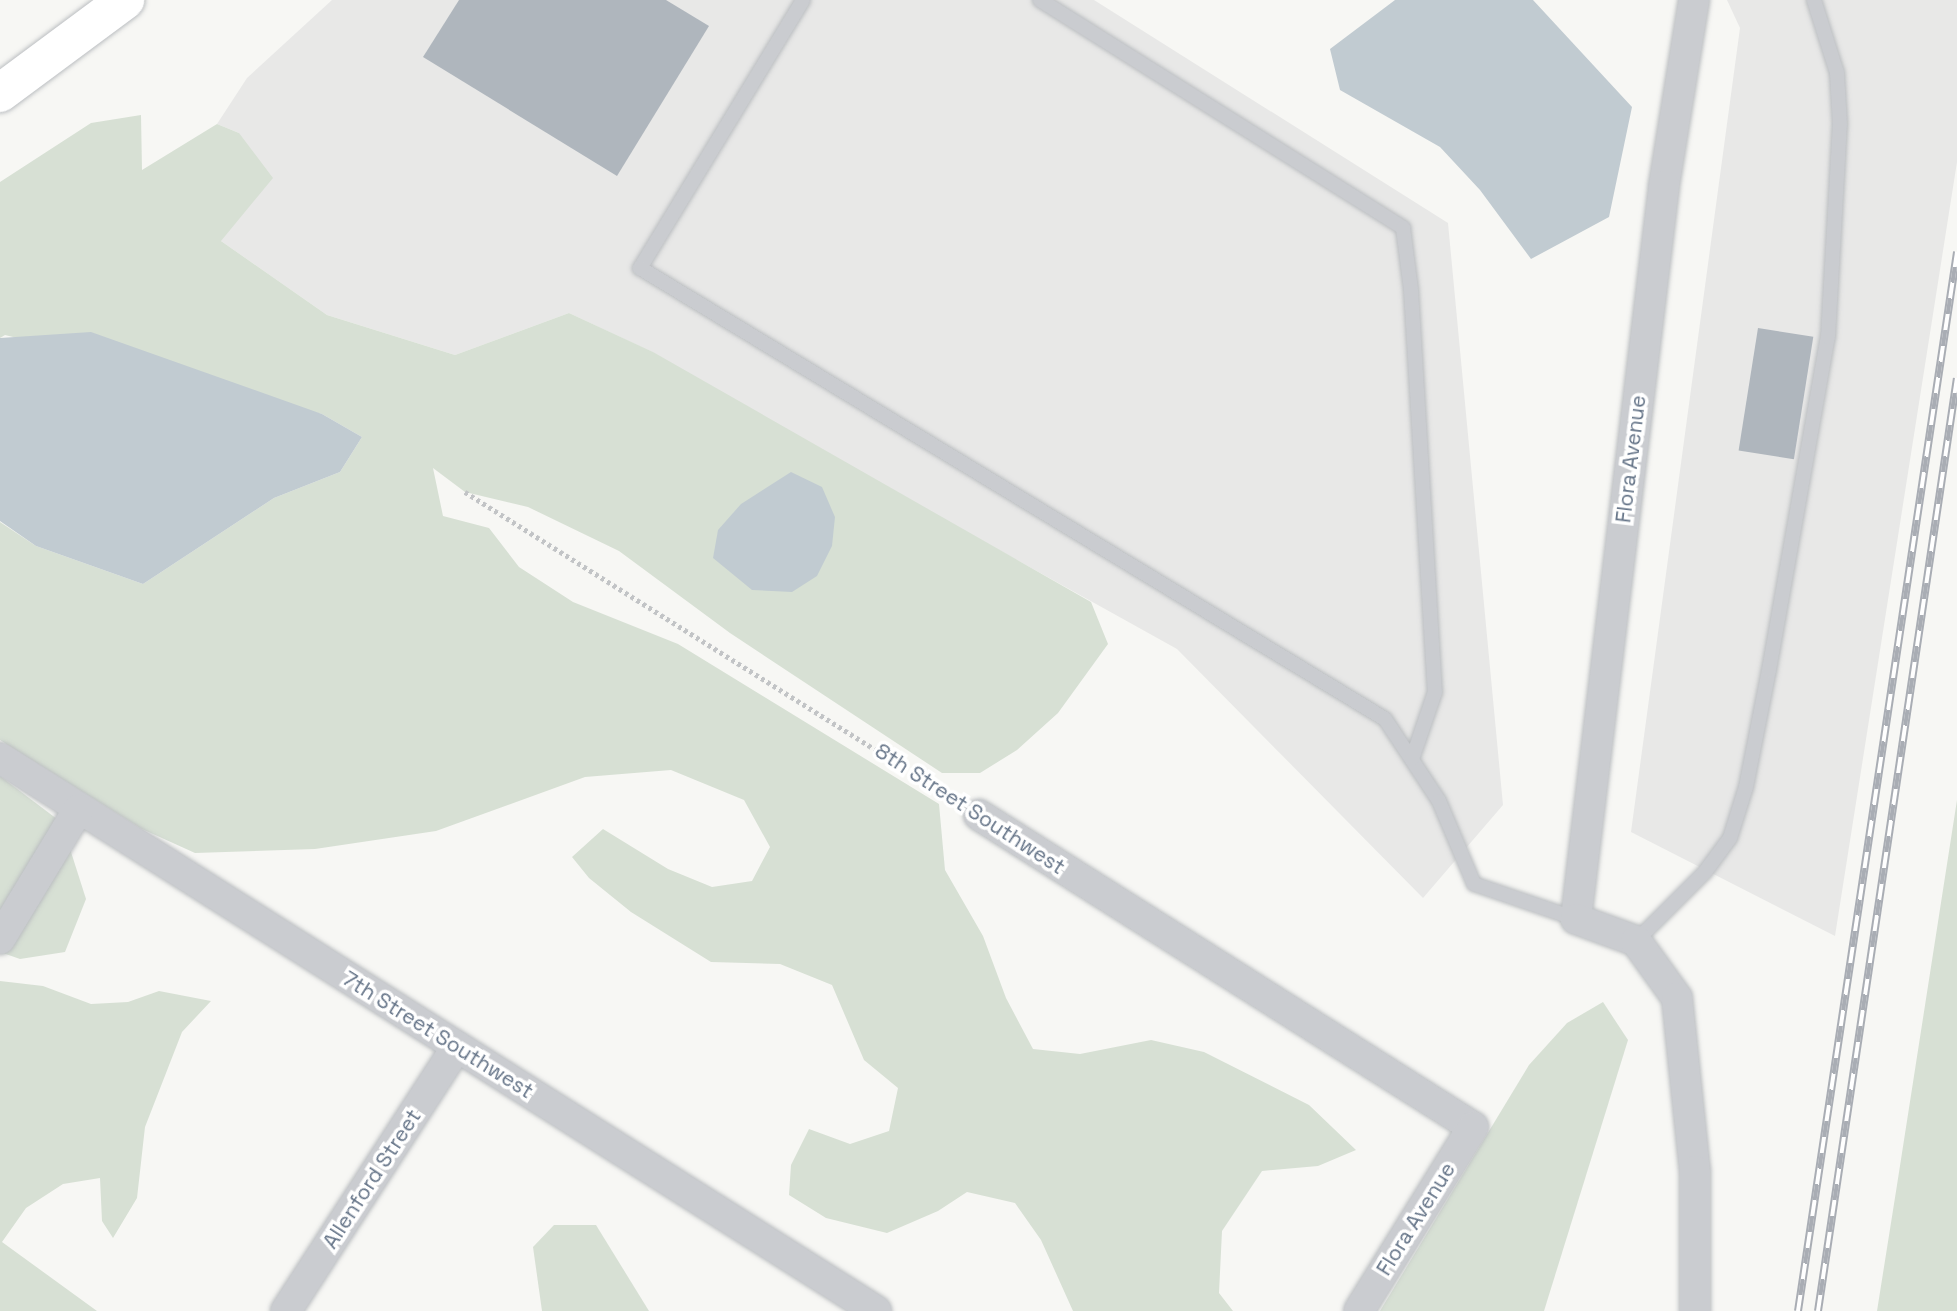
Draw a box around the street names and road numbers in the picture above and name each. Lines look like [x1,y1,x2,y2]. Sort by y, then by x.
street label: Flora Avenue [1611,394,1651,524]
street label: 8th Street Southwest [870,738,1070,880]
street label: 7th Street Southwest [338,966,538,1104]
street label: Allenford Street [318,1105,426,1253]
street label: Flora Avenue [1371,1158,1461,1280]

